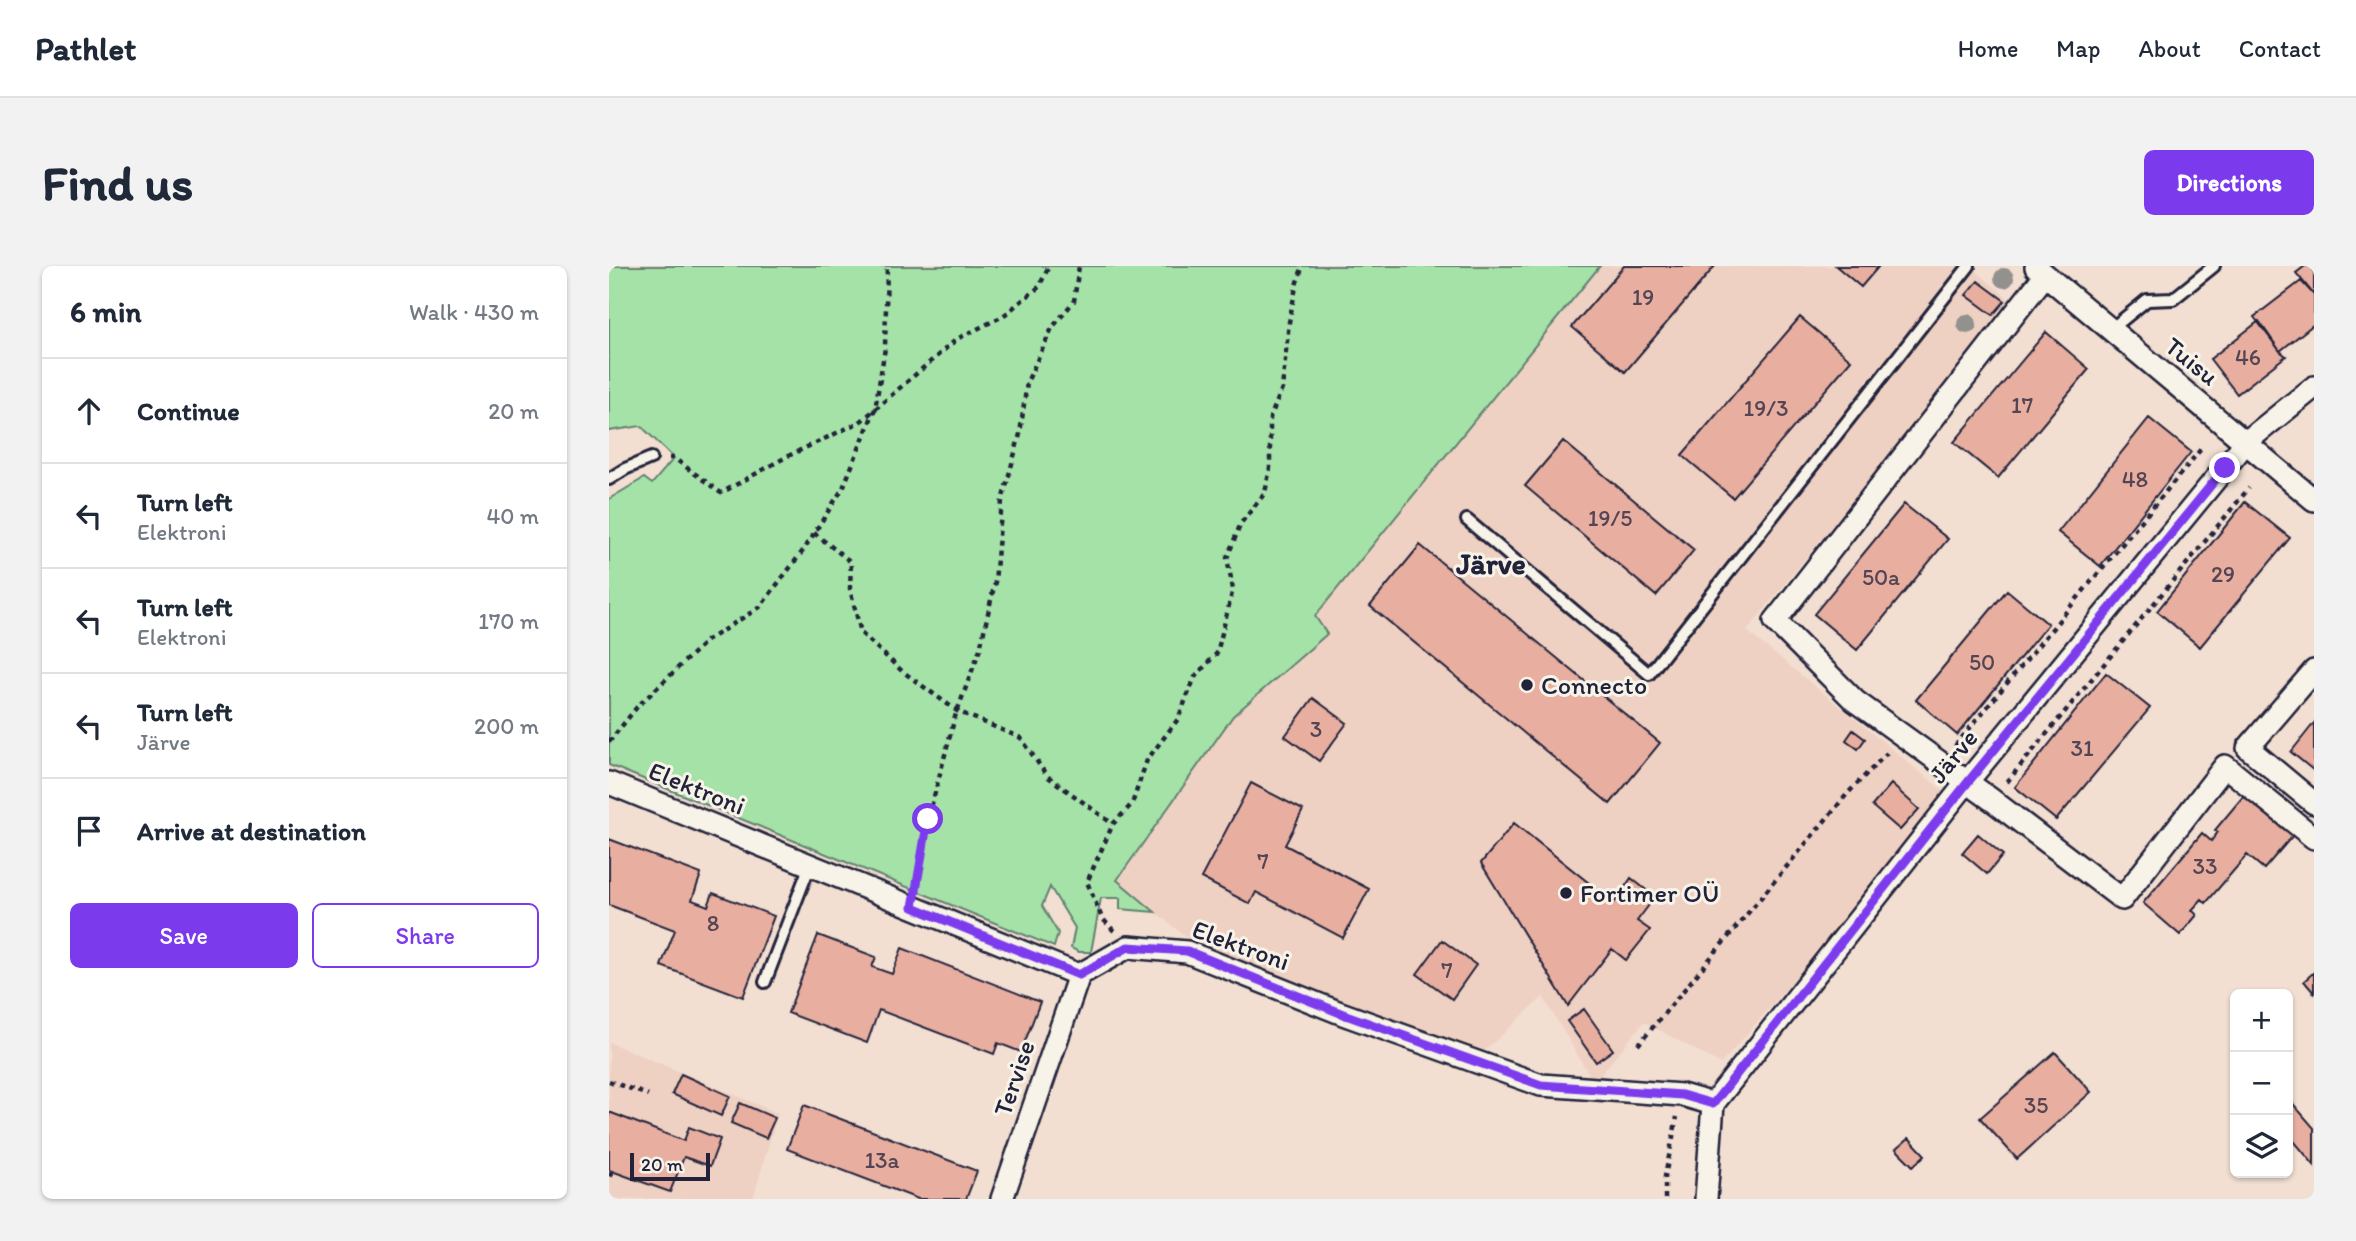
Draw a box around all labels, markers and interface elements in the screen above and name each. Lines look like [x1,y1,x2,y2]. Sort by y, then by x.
text: Pathlet [35,29,137,68]
text: Home [1958,34,2018,63]
text: Map [2056,34,2100,63]
text: About [2138,34,2201,63]
text: Contact [2239,34,2321,63]
button: Directions [2144,150,2314,215]
text: Find us [42,153,193,212]
house number: 19 [1632,283,1654,311]
text: 6 min [70,293,142,330]
text: Walk · 430 m [409,298,539,326]
street label: Tuisu [2159,330,2225,392]
house number: 46 [2235,343,2261,371]
house number: 17 [2011,391,2033,419]
icon: ahead [70,392,108,430]
house number: 19/3 [1744,394,1788,422]
text: Continue [137,395,240,427]
text: 20 m [488,397,539,425]
route end [2209,452,2240,483]
house number: 48 [2122,465,2148,493]
text: Turn left [137,486,233,518]
icon: left [70,497,108,535]
text: 40 m [486,502,539,530]
house number: 19/5 [1588,504,1632,532]
text: Elektroni [137,518,226,546]
district label: Järve [1455,545,1526,582]
house number: 29 [2211,560,2235,588]
house number: 50a [1862,563,1900,591]
text: Turn left [137,591,233,623]
icon: left [70,602,108,640]
text: 170 m [478,607,539,635]
text: Elektroni [137,623,226,651]
house number: 50 [1969,648,1995,676]
place label: Connecto [1541,669,1647,701]
marker: Connecto [1519,677,1535,693]
text: Turn left [137,696,233,728]
icon: left [70,707,108,745]
text: 200 m [474,712,539,740]
house number: 3 [1310,715,1322,743]
street label: Järve [1922,722,1984,790]
text: Järve [137,728,190,756]
house number: 31 [2070,734,2094,762]
street label: Elektroni [644,754,750,822]
route start [912,803,943,834]
icon: arrive [70,812,108,850]
text: Arrive at destination [137,815,366,847]
house number: 7 [1257,847,1269,875]
house number: 33 [2192,852,2218,880]
place label: Fortimer OÜ [1580,877,1719,909]
marker: Fortimer OÜ [1558,885,1574,901]
button: Save [70,903,298,968]
button: Share [312,903,539,968]
house number: 8 [707,909,719,937]
street label: Elektroni [1188,913,1294,977]
house number: 7 [1441,956,1453,984]
map controls [2230,989,2293,1178]
button: + [2230,989,2293,1052]
street label: Tervise [986,1036,1042,1120]
button: − [2230,1052,2293,1115]
house number: 35 [2024,1091,2048,1119]
button: layers [2230,1115,2293,1178]
house number: 13a [864,1146,900,1174]
scale bar [630,1150,711,1182]
text: 20 m [641,1153,683,1176]

